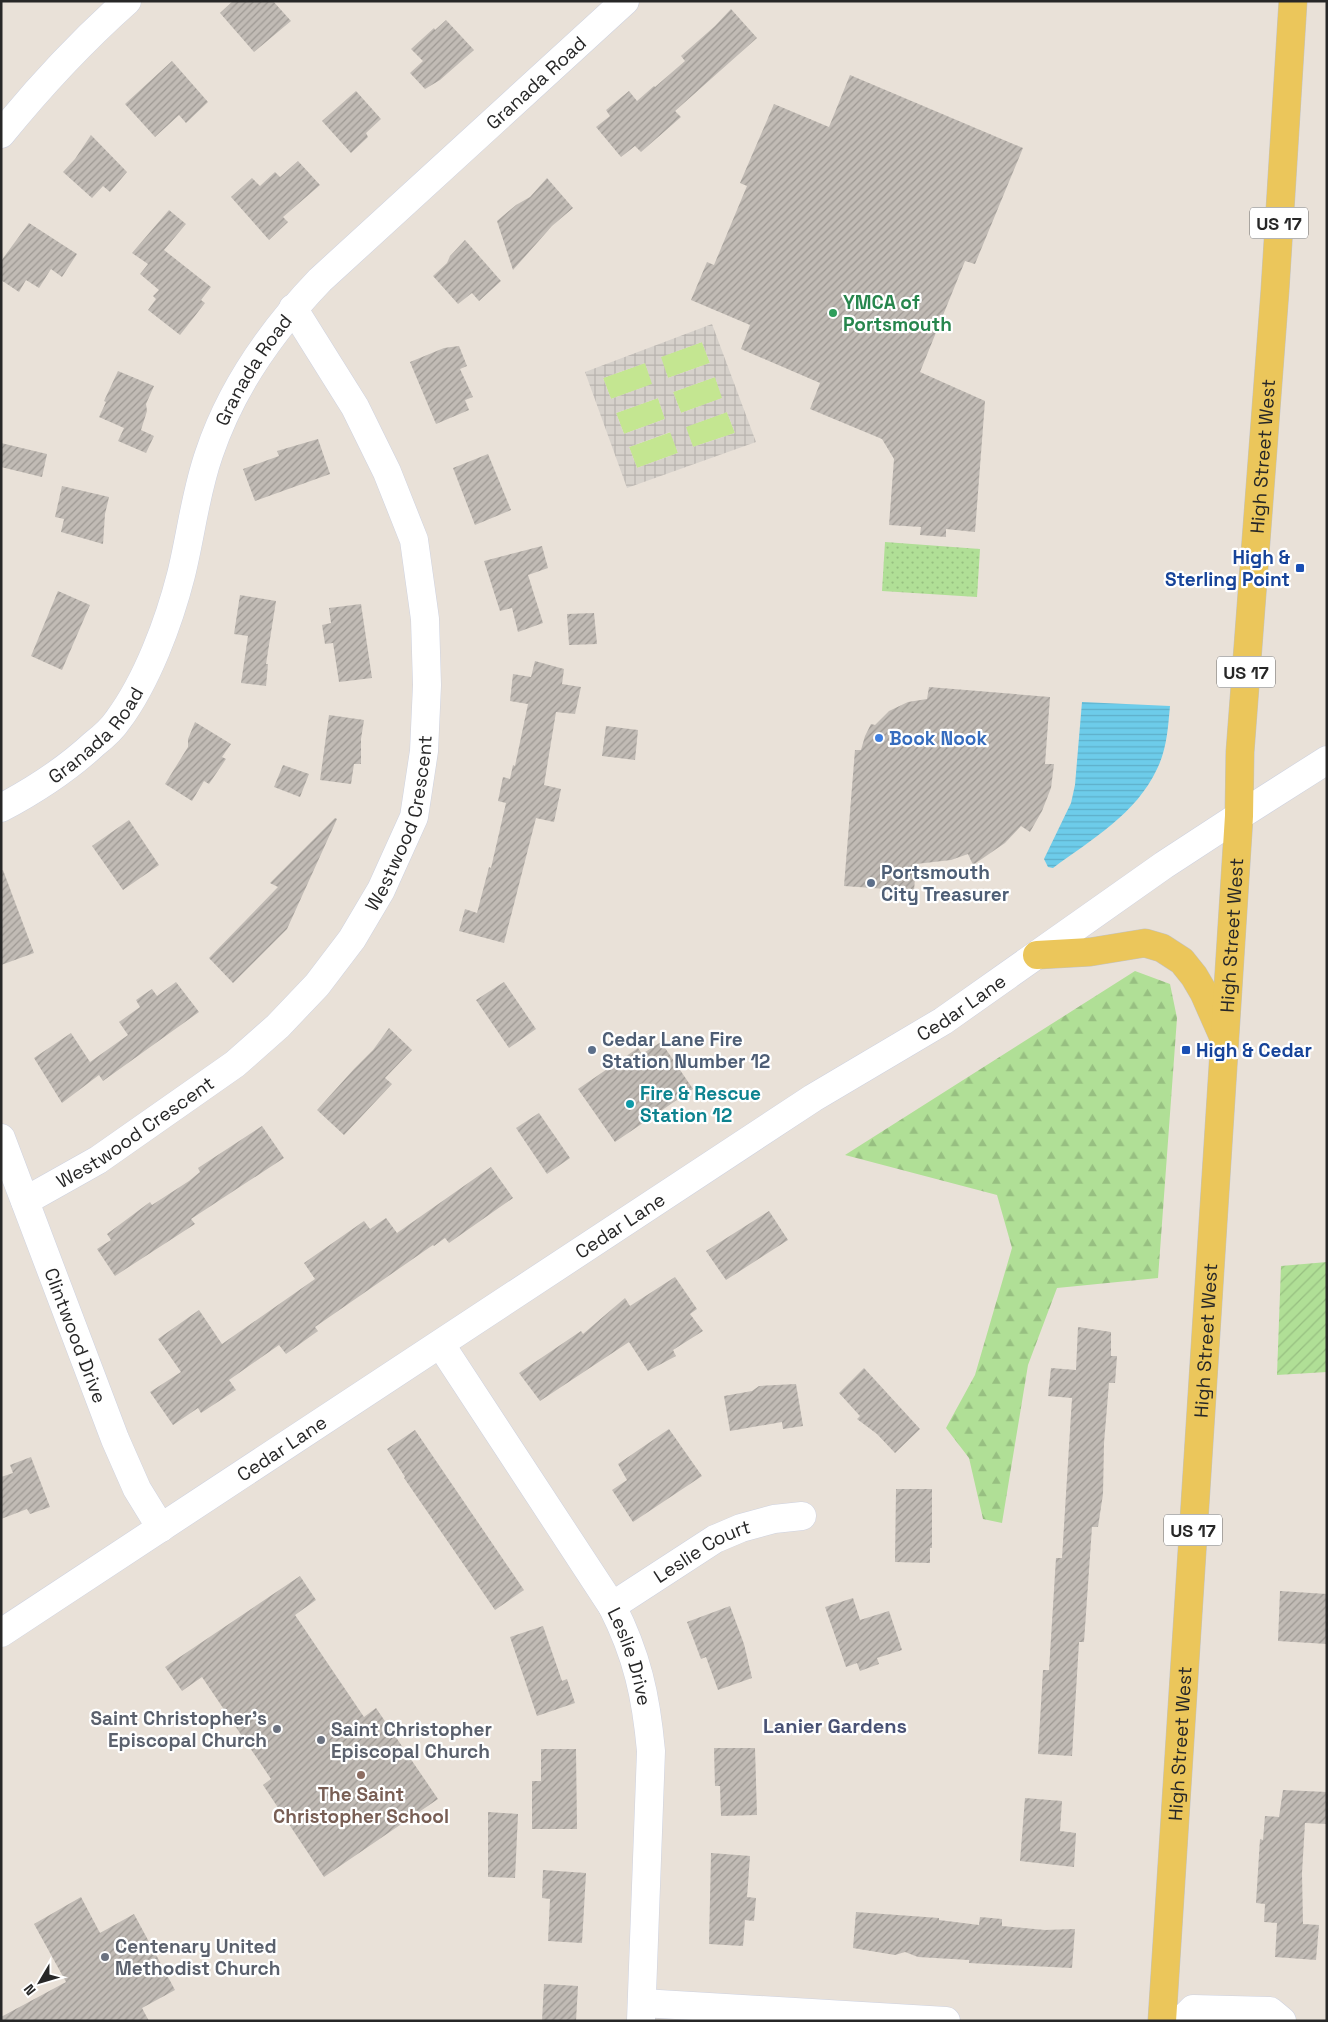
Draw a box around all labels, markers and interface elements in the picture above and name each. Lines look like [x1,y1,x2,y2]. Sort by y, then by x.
street label: Granada Road [480,30,591,135]
road number: US 17 [1250,208,1308,238]
place label: YMCA of Portsmouth [843,290,952,337]
marker: YMCA of Portsmouth [827,307,839,319]
street label: Granada Road [209,309,297,429]
street label: High Street West [1244,378,1281,534]
place label: High & Sterling Point [1165,545,1290,592]
marker: High & Sterling Point [1294,562,1306,574]
road number: US 17 [1217,656,1275,688]
street label: Granada Road [43,682,149,789]
place label: Book Nook [889,726,987,751]
marker: Book Nook [873,732,885,744]
street label: Westwood Crescent [359,735,437,915]
street label: High Street West [1214,857,1249,1013]
place label: Portsmouth City Treasurer [881,860,1009,907]
marker: Portsmouth City Treasurer [865,877,877,889]
street label: Cedar Lane [912,968,1011,1047]
place label: Cedar Lane Fire Station Number 12 [602,1027,770,1074]
place label: High & Cedar [1196,1038,1312,1063]
marker: Cedar Lane Fire Station Number 12 [586,1044,598,1056]
marker: High & Cedar [1180,1044,1192,1056]
street label: Westwood Crescent [52,1070,219,1194]
place label: Fire & Rescue Station 12 [640,1081,761,1128]
marker: Fire & Rescue Station 12 [624,1098,636,1110]
street label: Cedar Lane [570,1187,670,1264]
street label: High Street West [1188,1262,1223,1418]
street label: Clintwood Drive [39,1264,113,1407]
street label: Cedar Lane [232,1409,331,1487]
street label: Leslie Court [649,1514,753,1588]
road number: US 17 [1164,1514,1222,1546]
street label: Leslie Drive [602,1603,658,1708]
street label: High Street West [1162,1665,1197,1822]
place label: Saint Christopher's Episcopal Church [91,1706,267,1753]
district label: Lanier Gardens [763,1713,907,1739]
place label: Saint Christopher Episcopal Church [331,1717,492,1764]
marker: Saint Christopher's Episcopal Church [271,1723,283,1735]
marker: Saint Christopher Episcopal Church [315,1734,327,1746]
marker: The Saint Christopher School [355,1769,367,1781]
place label: The Saint Christopher School [273,1782,449,1829]
place label: Centenary United Methodist Church [115,1934,280,1981]
marker: Centenary United Methodist Church [99,1951,111,1963]
north arrow [15,1957,65,2007]
text: N [20,1981,40,1999]

